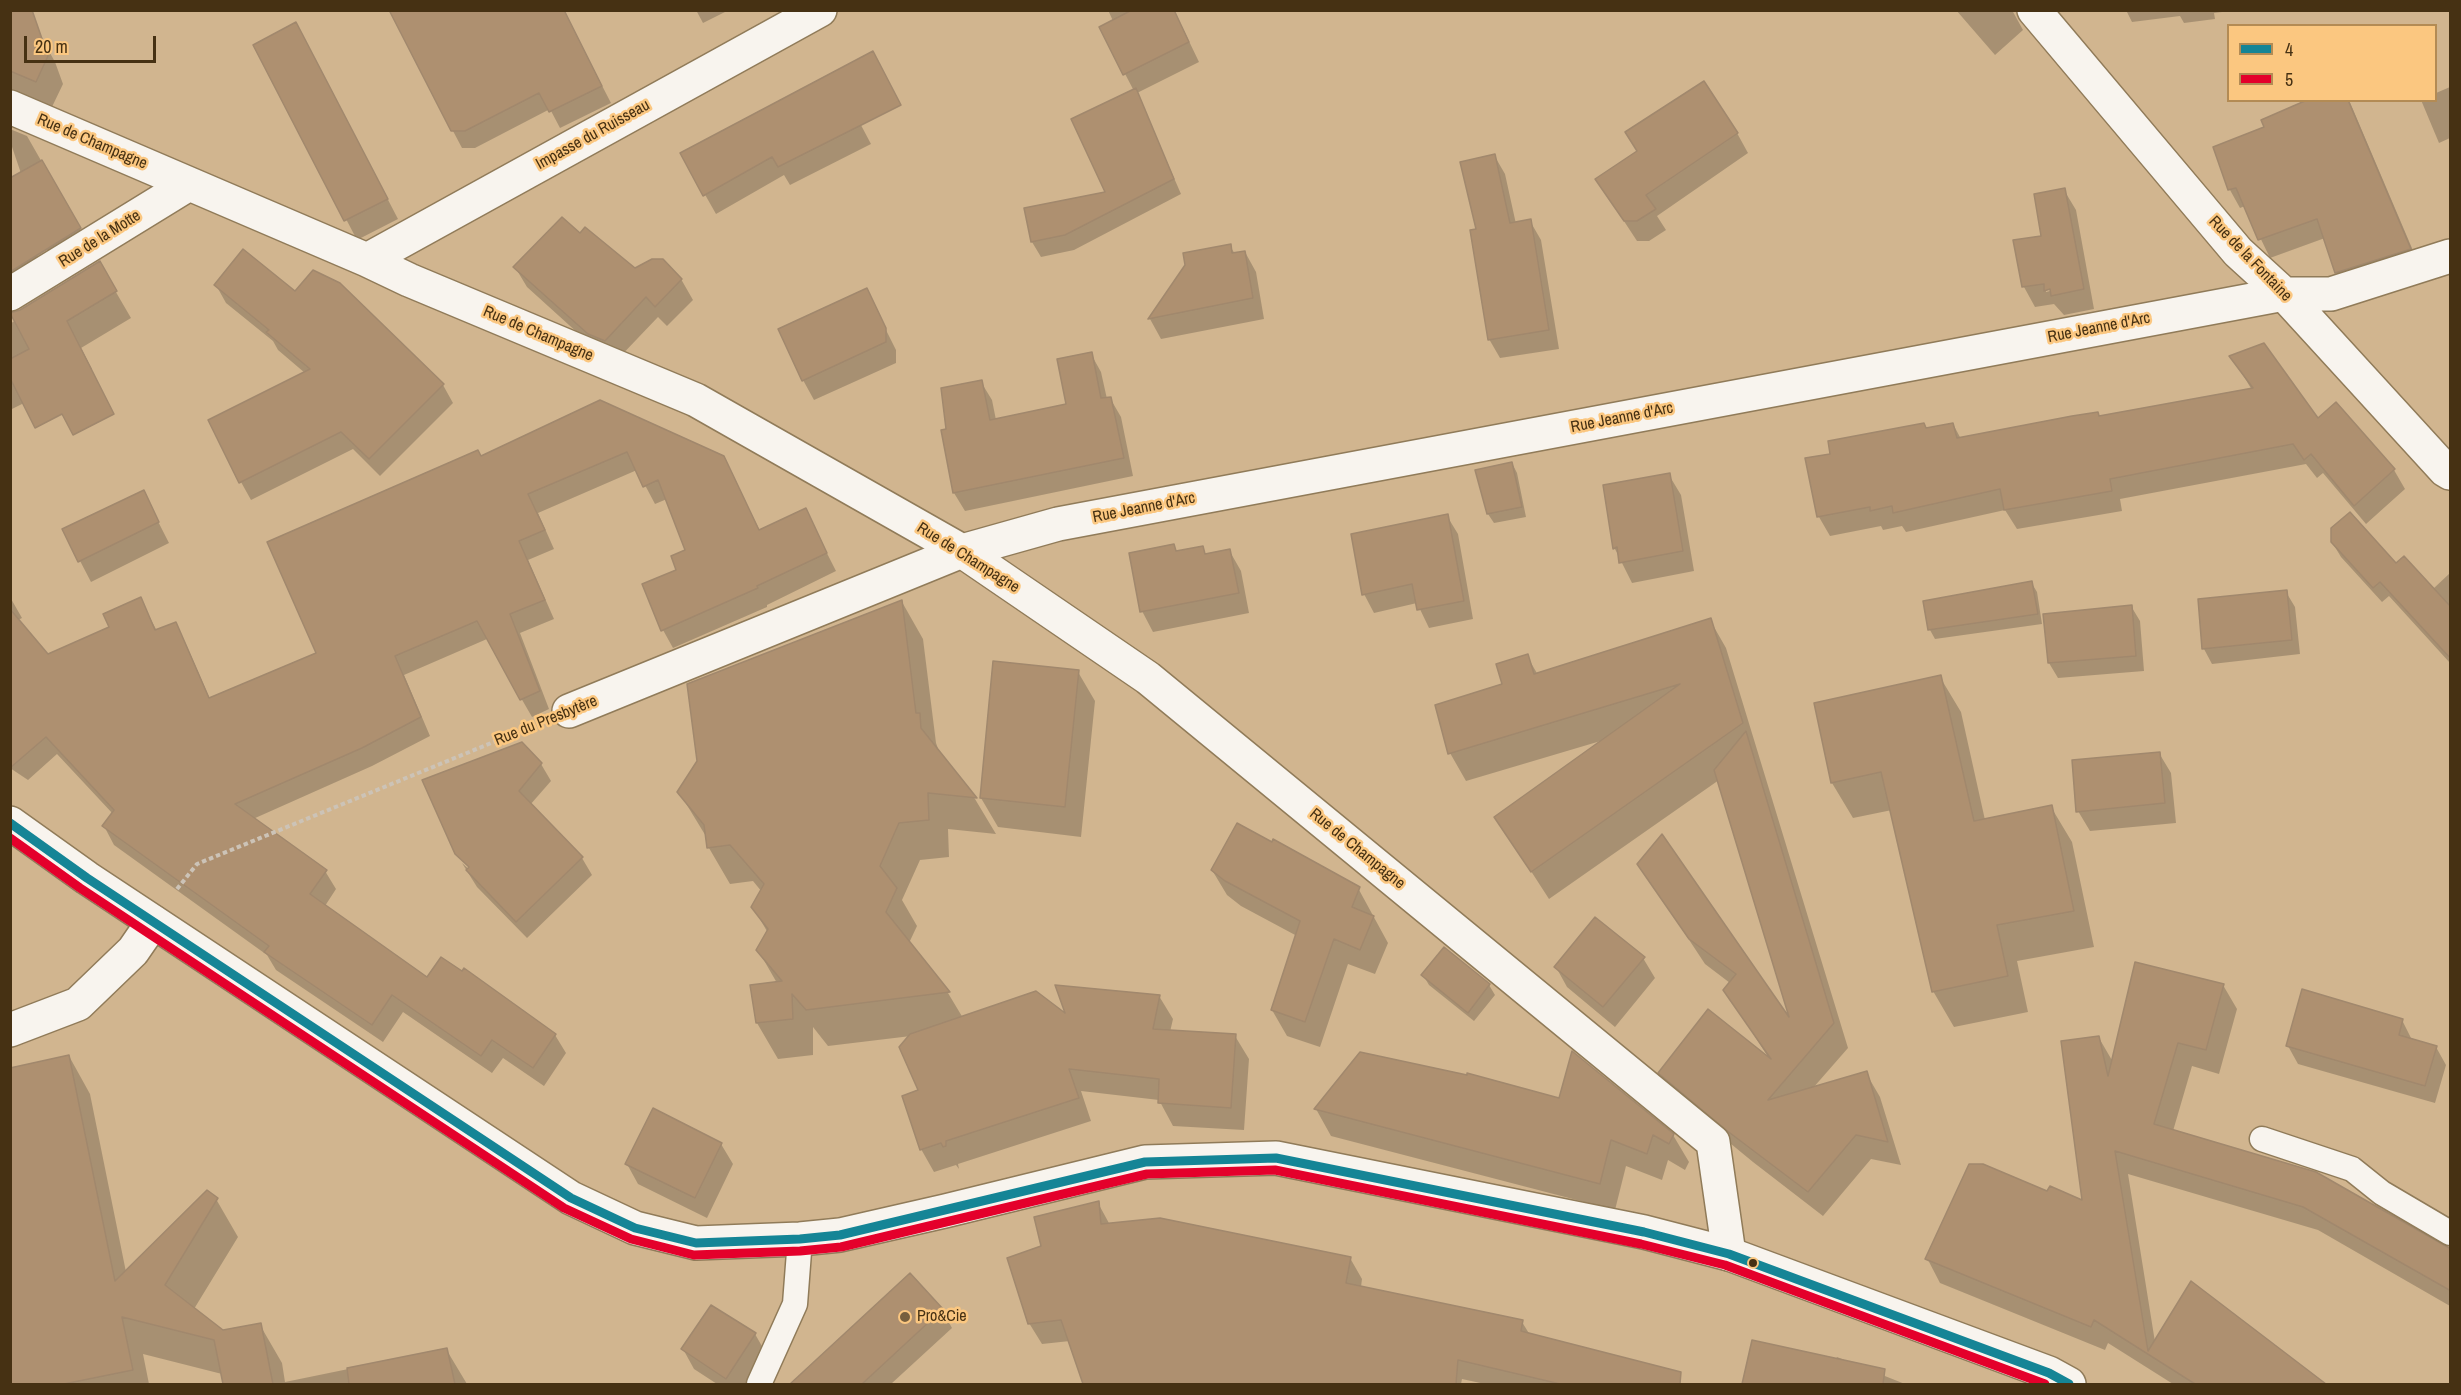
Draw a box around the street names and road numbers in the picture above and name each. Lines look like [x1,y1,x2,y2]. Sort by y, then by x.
street label: Impasse du Ruisseau [533,96,653,174]
street label: Rue de Champagne [34,110,150,174]
street label: Rue de la Motte [56,206,144,272]
street label: Rue de la Fontaine [2205,212,2295,306]
street label: Rue de Champagne [480,302,596,366]
street label: Rue Jeanne d'Arc [2046,309,2152,347]
street label: Rue Jeanne d'Arc [1569,399,1675,437]
street label: Rue Jeanne d'Arc [1091,489,1197,527]
street label: Rue de Champagne [913,519,1023,597]
street label: Rue du Presbytère [492,692,600,750]
street label: Rue de Champagne [1305,805,1409,893]

